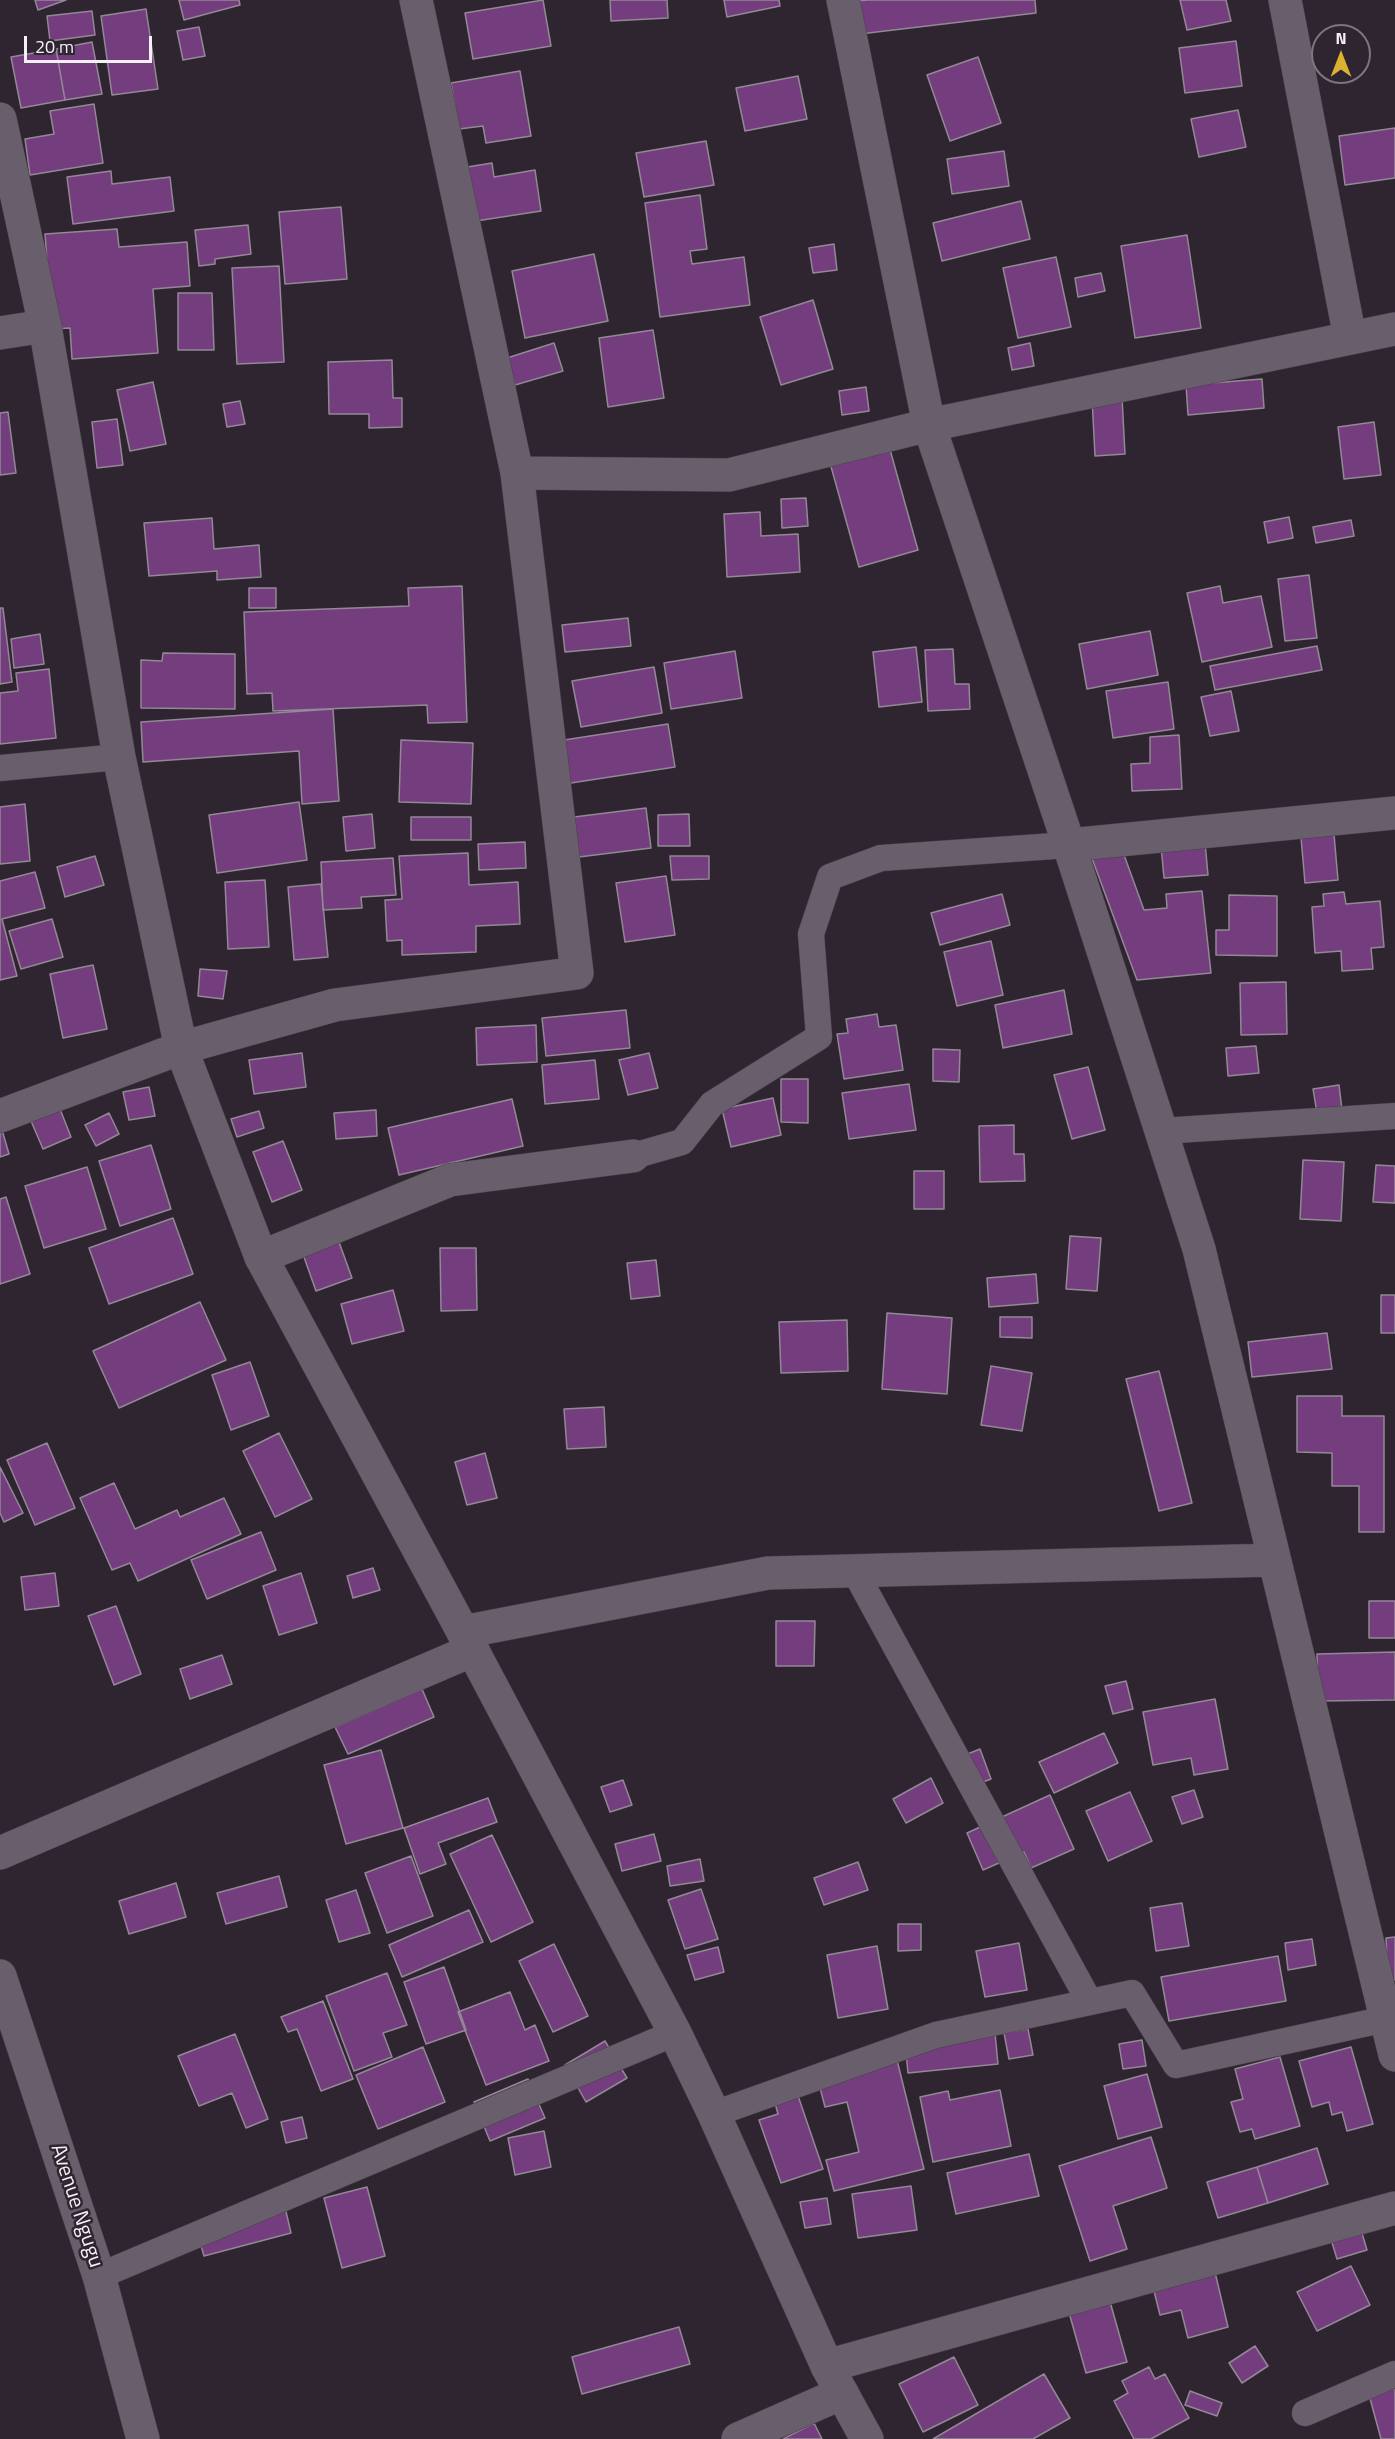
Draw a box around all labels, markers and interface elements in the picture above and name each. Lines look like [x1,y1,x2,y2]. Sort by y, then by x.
scale bar [27,24,154,62]
north arrow [1311,24,1371,84]
text: N [1335,26,1347,50]
text: 20 m [35,33,74,60]
street label: Avenue Ngugu [44,2141,108,2271]

